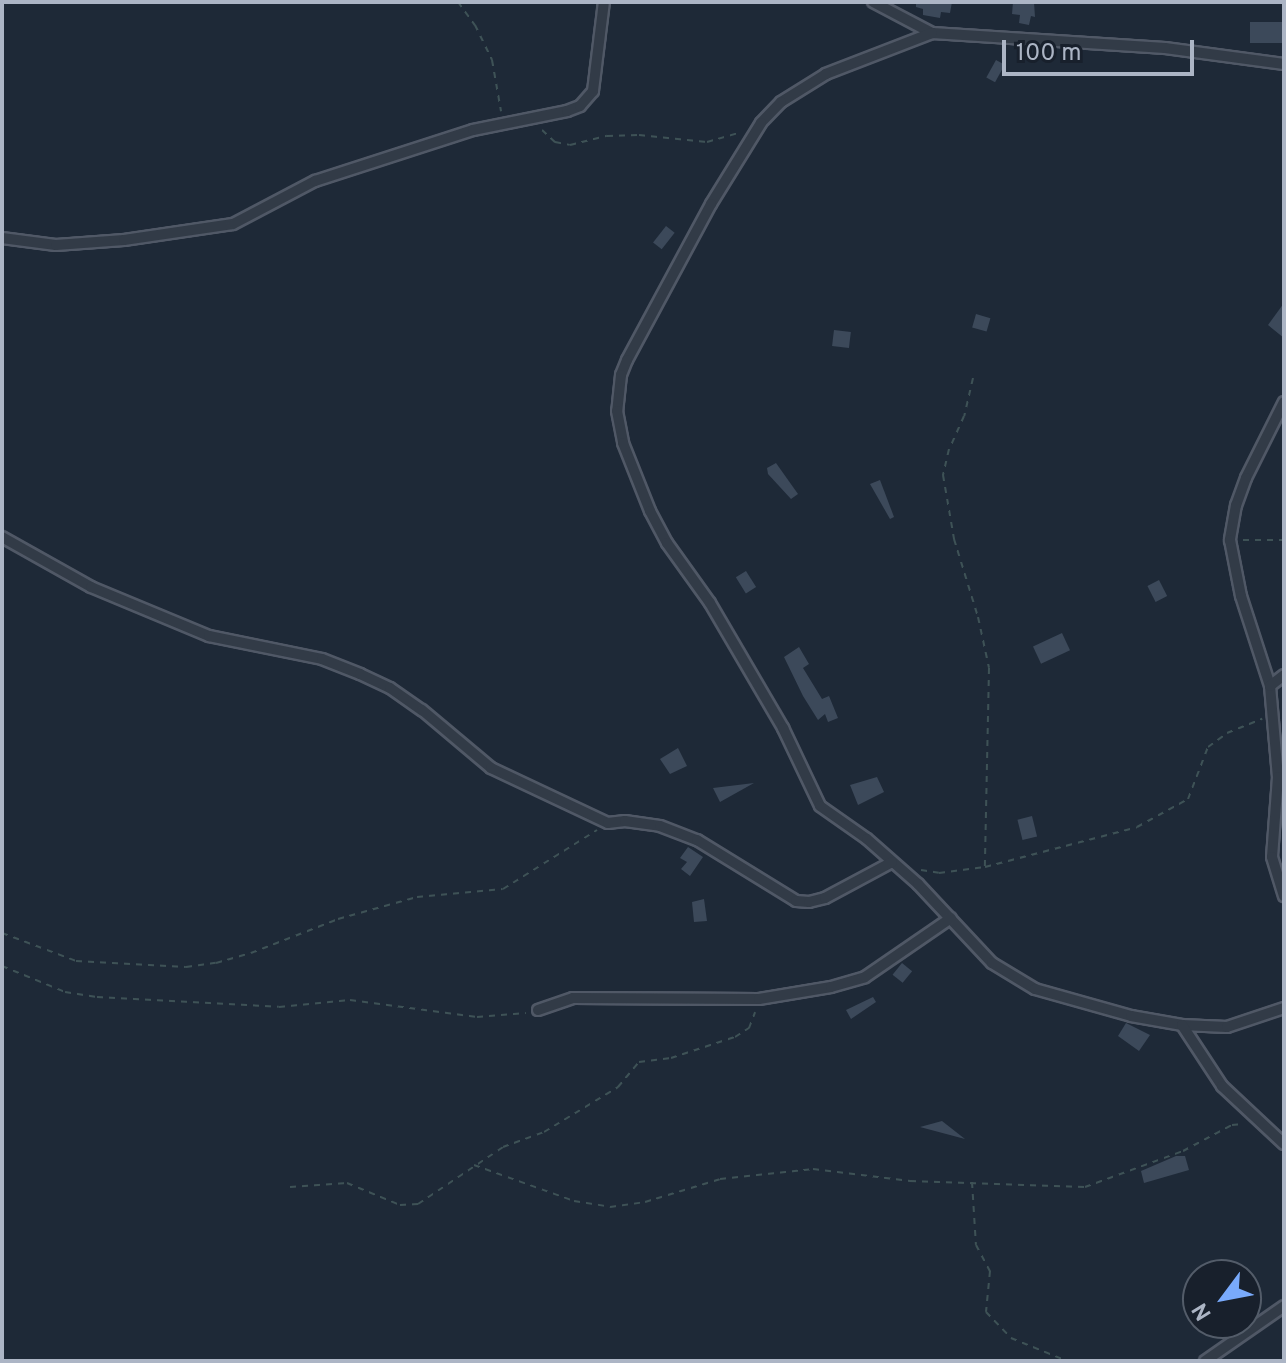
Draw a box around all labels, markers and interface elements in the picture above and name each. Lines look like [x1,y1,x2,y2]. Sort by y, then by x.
scale bar [1006,24,1198,74]
text: 100 m [1016,39,1082,69]
north arrow [1182,1259,1262,1339]
text: N [1187,1297,1219,1325]

